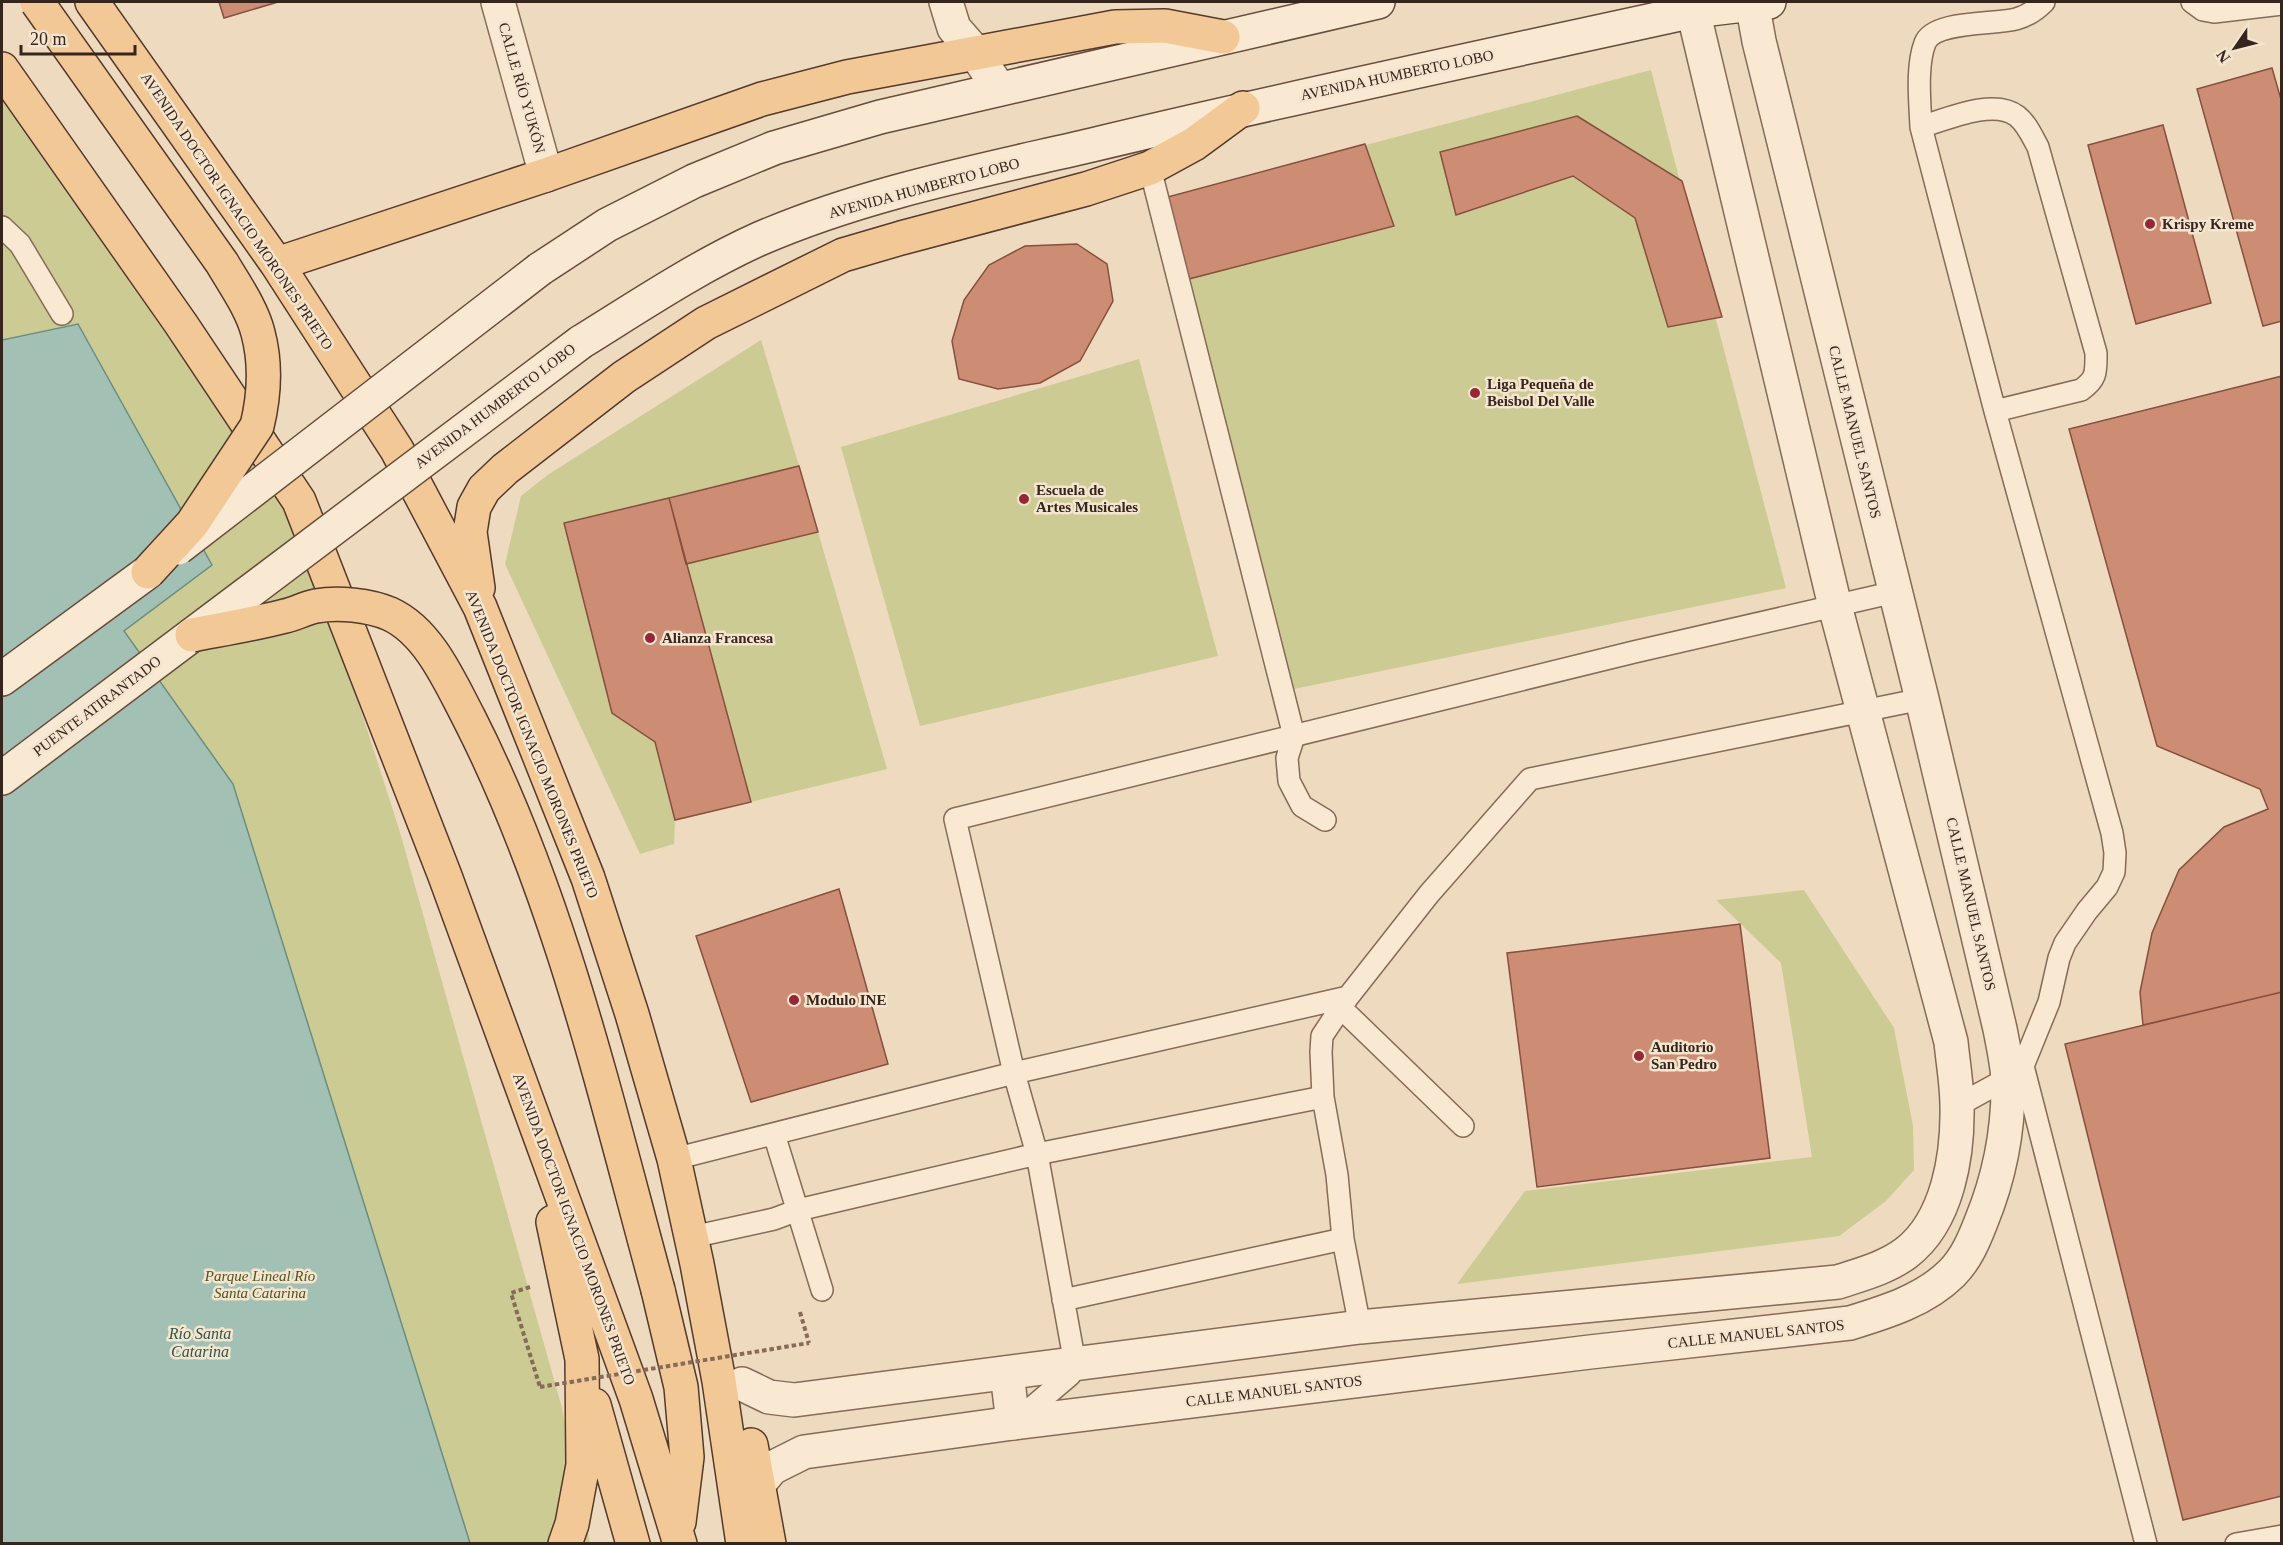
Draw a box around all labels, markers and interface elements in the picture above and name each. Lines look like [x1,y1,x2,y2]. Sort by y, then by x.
scale bar [21,18,135,56]
north arrow [2205,18,2265,78]
street label: CALLE RÍO YUKÓN [496,21,548,155]
text: 20 m [30,29,67,49]
text: N [2213,46,2233,66]
street label: AVENIDA HUMBERTO LOBO [1299,47,1495,103]
street label: AVENIDA DOCTOR IGNACIO MORONES PRIETO [138,69,336,353]
street label: AVENIDA HUMBERTO LOBO [827,155,1021,221]
place label: Krispy Kreme [2162,216,2254,232]
marker: Krispy Kreme [2143,217,2157,231]
street label: AVENIDA HUMBERTO LOBO [412,340,579,472]
street label: CALLE MANUEL SANTOS [1826,344,1884,520]
place label: Liga Pequeña de Beisbol Del Valle [1487,376,1595,409]
marker: Liga Pequeña de Beisbol Del Valle [1468,386,1482,400]
place label: Escuela de Artes Musicales [1036,482,1138,515]
marker: Escuela de Artes Musicales [1017,492,1031,506]
street label: AVENIDA DOCTOR IGNACIO MORONES PRIETO [463,588,601,901]
place label: Alianza Francesa [662,630,774,646]
marker: Alianza Francesa [643,631,657,645]
street label: PUENTE ATIRANTADO [30,653,164,759]
street label: CALLE MANUEL SANTOS [1943,816,1999,992]
place label: Modulo INE [806,992,886,1008]
marker: Modulo INE [787,993,801,1007]
place label: Auditorio San Pedro [1651,1039,1717,1072]
marker: Auditorio San Pedro [1632,1049,1646,1063]
street label: AVENIDA DOCTOR IGNACIO MORONES PRIETO [510,1071,638,1387]
park label: Parque Lineal Río Santa Catarina [204,1268,316,1301]
street label: CALLE MANUEL SANTOS [1667,1317,1845,1351]
water label: Río Santa Catarina [168,1325,231,1360]
street label: CALLE MANUEL SANTOS [1185,1372,1363,1410]

